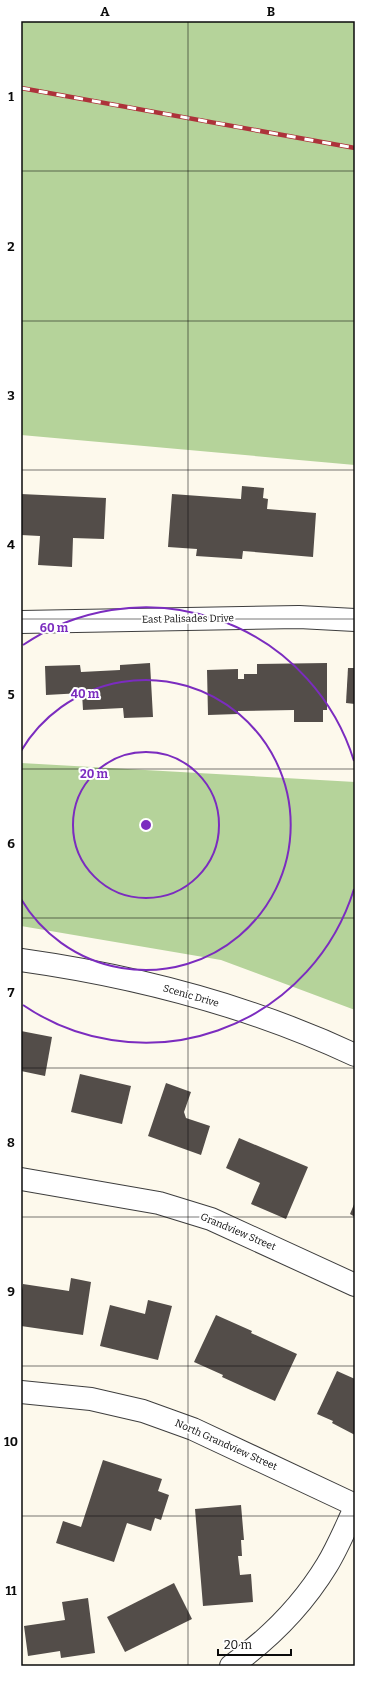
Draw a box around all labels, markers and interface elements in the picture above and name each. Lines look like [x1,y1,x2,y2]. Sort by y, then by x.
text: A [100,4,110,19]
text: B [267,4,275,19]
text: 1 [8,89,14,104]
text: 2 [7,239,15,254]
text: 3 [7,388,15,403]
text: 4 [7,537,15,552]
street label: East Palisades Drive [142,612,234,626]
text: 60 m [40,621,69,635]
text: 5 [7,687,15,702]
text: 40 m [71,687,100,701]
text: 20 m [80,767,109,781]
centre of rings [139,818,153,832]
text: 6 [7,836,15,851]
street label: Scenic Drive [162,982,220,1010]
text: 7 [8,985,15,1000]
text: 8 [7,1135,15,1150]
street label: Grandview Street [198,1211,278,1253]
text: 9 [7,1284,15,1299]
street label: North Grandview Street [173,1417,279,1473]
text: 10 [4,1434,18,1449]
text: 11 [5,1583,17,1598]
scale bar [218,1631,291,1657]
text: 20 m [224,1638,253,1652]

